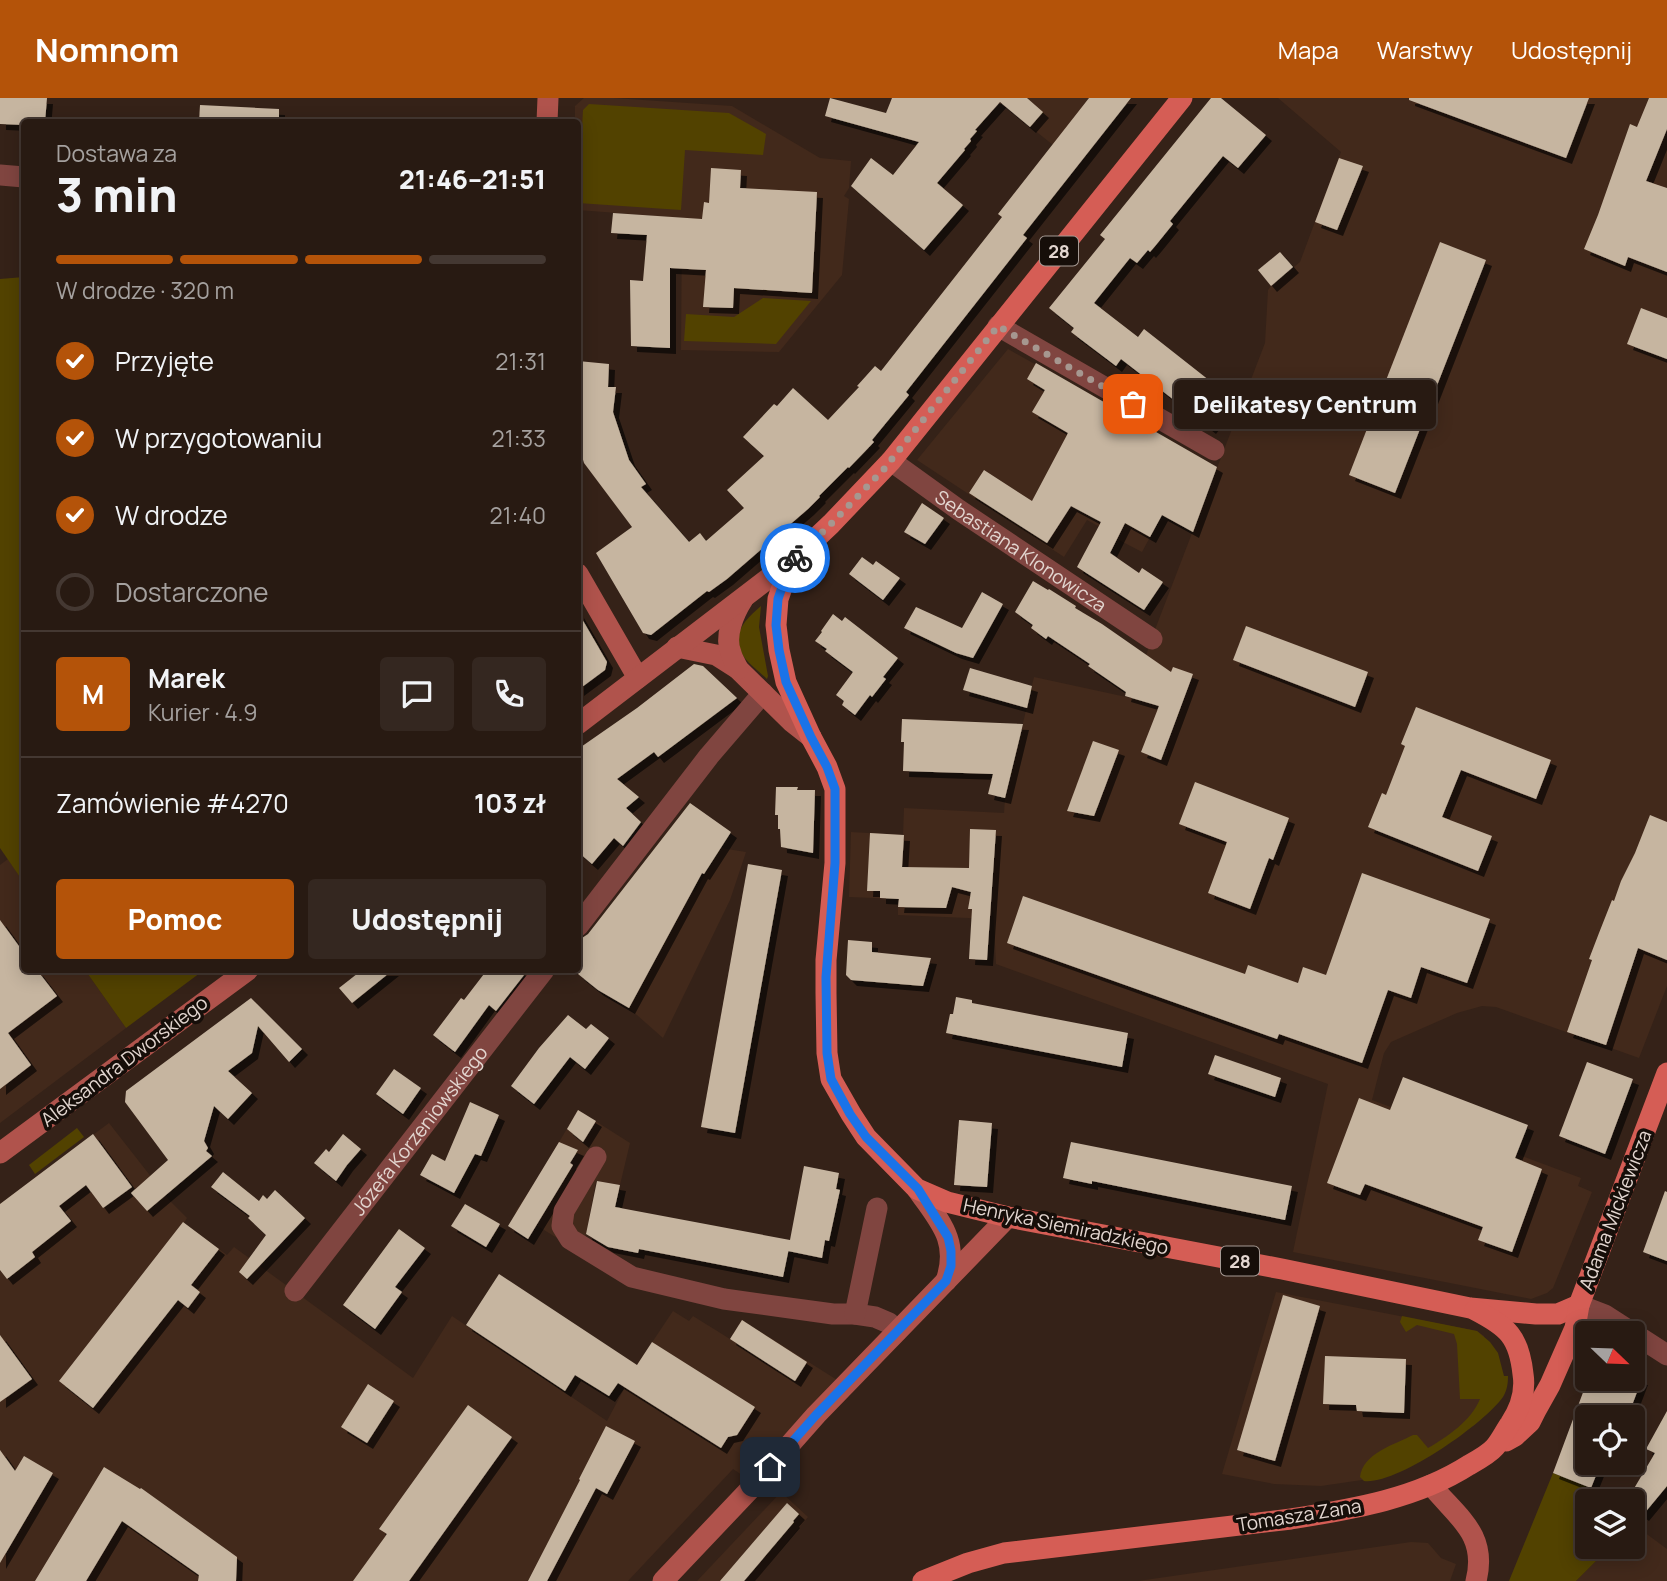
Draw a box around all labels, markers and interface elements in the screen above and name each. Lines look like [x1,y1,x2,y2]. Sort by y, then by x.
text: Nomnom [35,27,179,72]
text: Mapa [1278,33,1339,66]
text: Warstwy [1377,33,1473,66]
text: Udostępnij [1511,33,1632,66]
text: Dostawa za [56,137,177,169]
text: 21:46–21:51 [399,161,546,197]
text: 3 min [56,163,177,226]
road number: 28 [1040,236,1078,266]
text: W drodze · 320 m [56,274,234,306]
icon: check [56,342,94,380]
text: Przyjęte [115,343,214,379]
text: 21:31 [495,345,546,377]
pin [1103,374,1163,434]
callout: Delikatesy Centrum [1175,380,1438,428]
icon: bag [1114,385,1152,423]
text: Delikatesy Centrum [1193,388,1417,420]
icon: check [56,419,94,457]
text: W przygotowaniu [115,420,322,456]
text: 21:33 [492,422,546,454]
street label: Sebastiana Klonowicza [930,484,1112,618]
icon: check [56,496,94,534]
text: W drodze [115,497,228,533]
text: 21:40 [489,499,546,531]
courier [760,523,830,593]
icon: bike [776,539,814,577]
text: Dostarczone [115,574,268,610]
button: chat [380,657,454,731]
button: phone [472,657,546,731]
text: Marek [148,660,225,696]
text: M [82,676,104,712]
text: Kurier · 4.9 [148,696,258,728]
text: Zamówienie #4270 [56,785,289,821]
text: 103 zł [474,785,546,821]
button: Pomoc [56,879,294,959]
button: Udostępnij [308,879,546,959]
street label: Aleksandra Dworskiego [35,990,213,1132]
street label: Józefa Korzeniowskiego [345,1040,493,1221]
street label: Adama Mickiewicza [1573,1126,1657,1294]
street label: Henryka Siemiradzkiego [961,1192,1171,1260]
road number: 28 [1221,1246,1259,1276]
north arrow [1575,1321,1645,1391]
map controls [1575,1321,1645,1559]
button: locate [1575,1405,1645,1475]
pin [740,1437,800,1497]
icon: home [751,1448,789,1486]
button: layers [1575,1489,1645,1559]
street label: Tomasza Zana [1235,1492,1363,1538]

